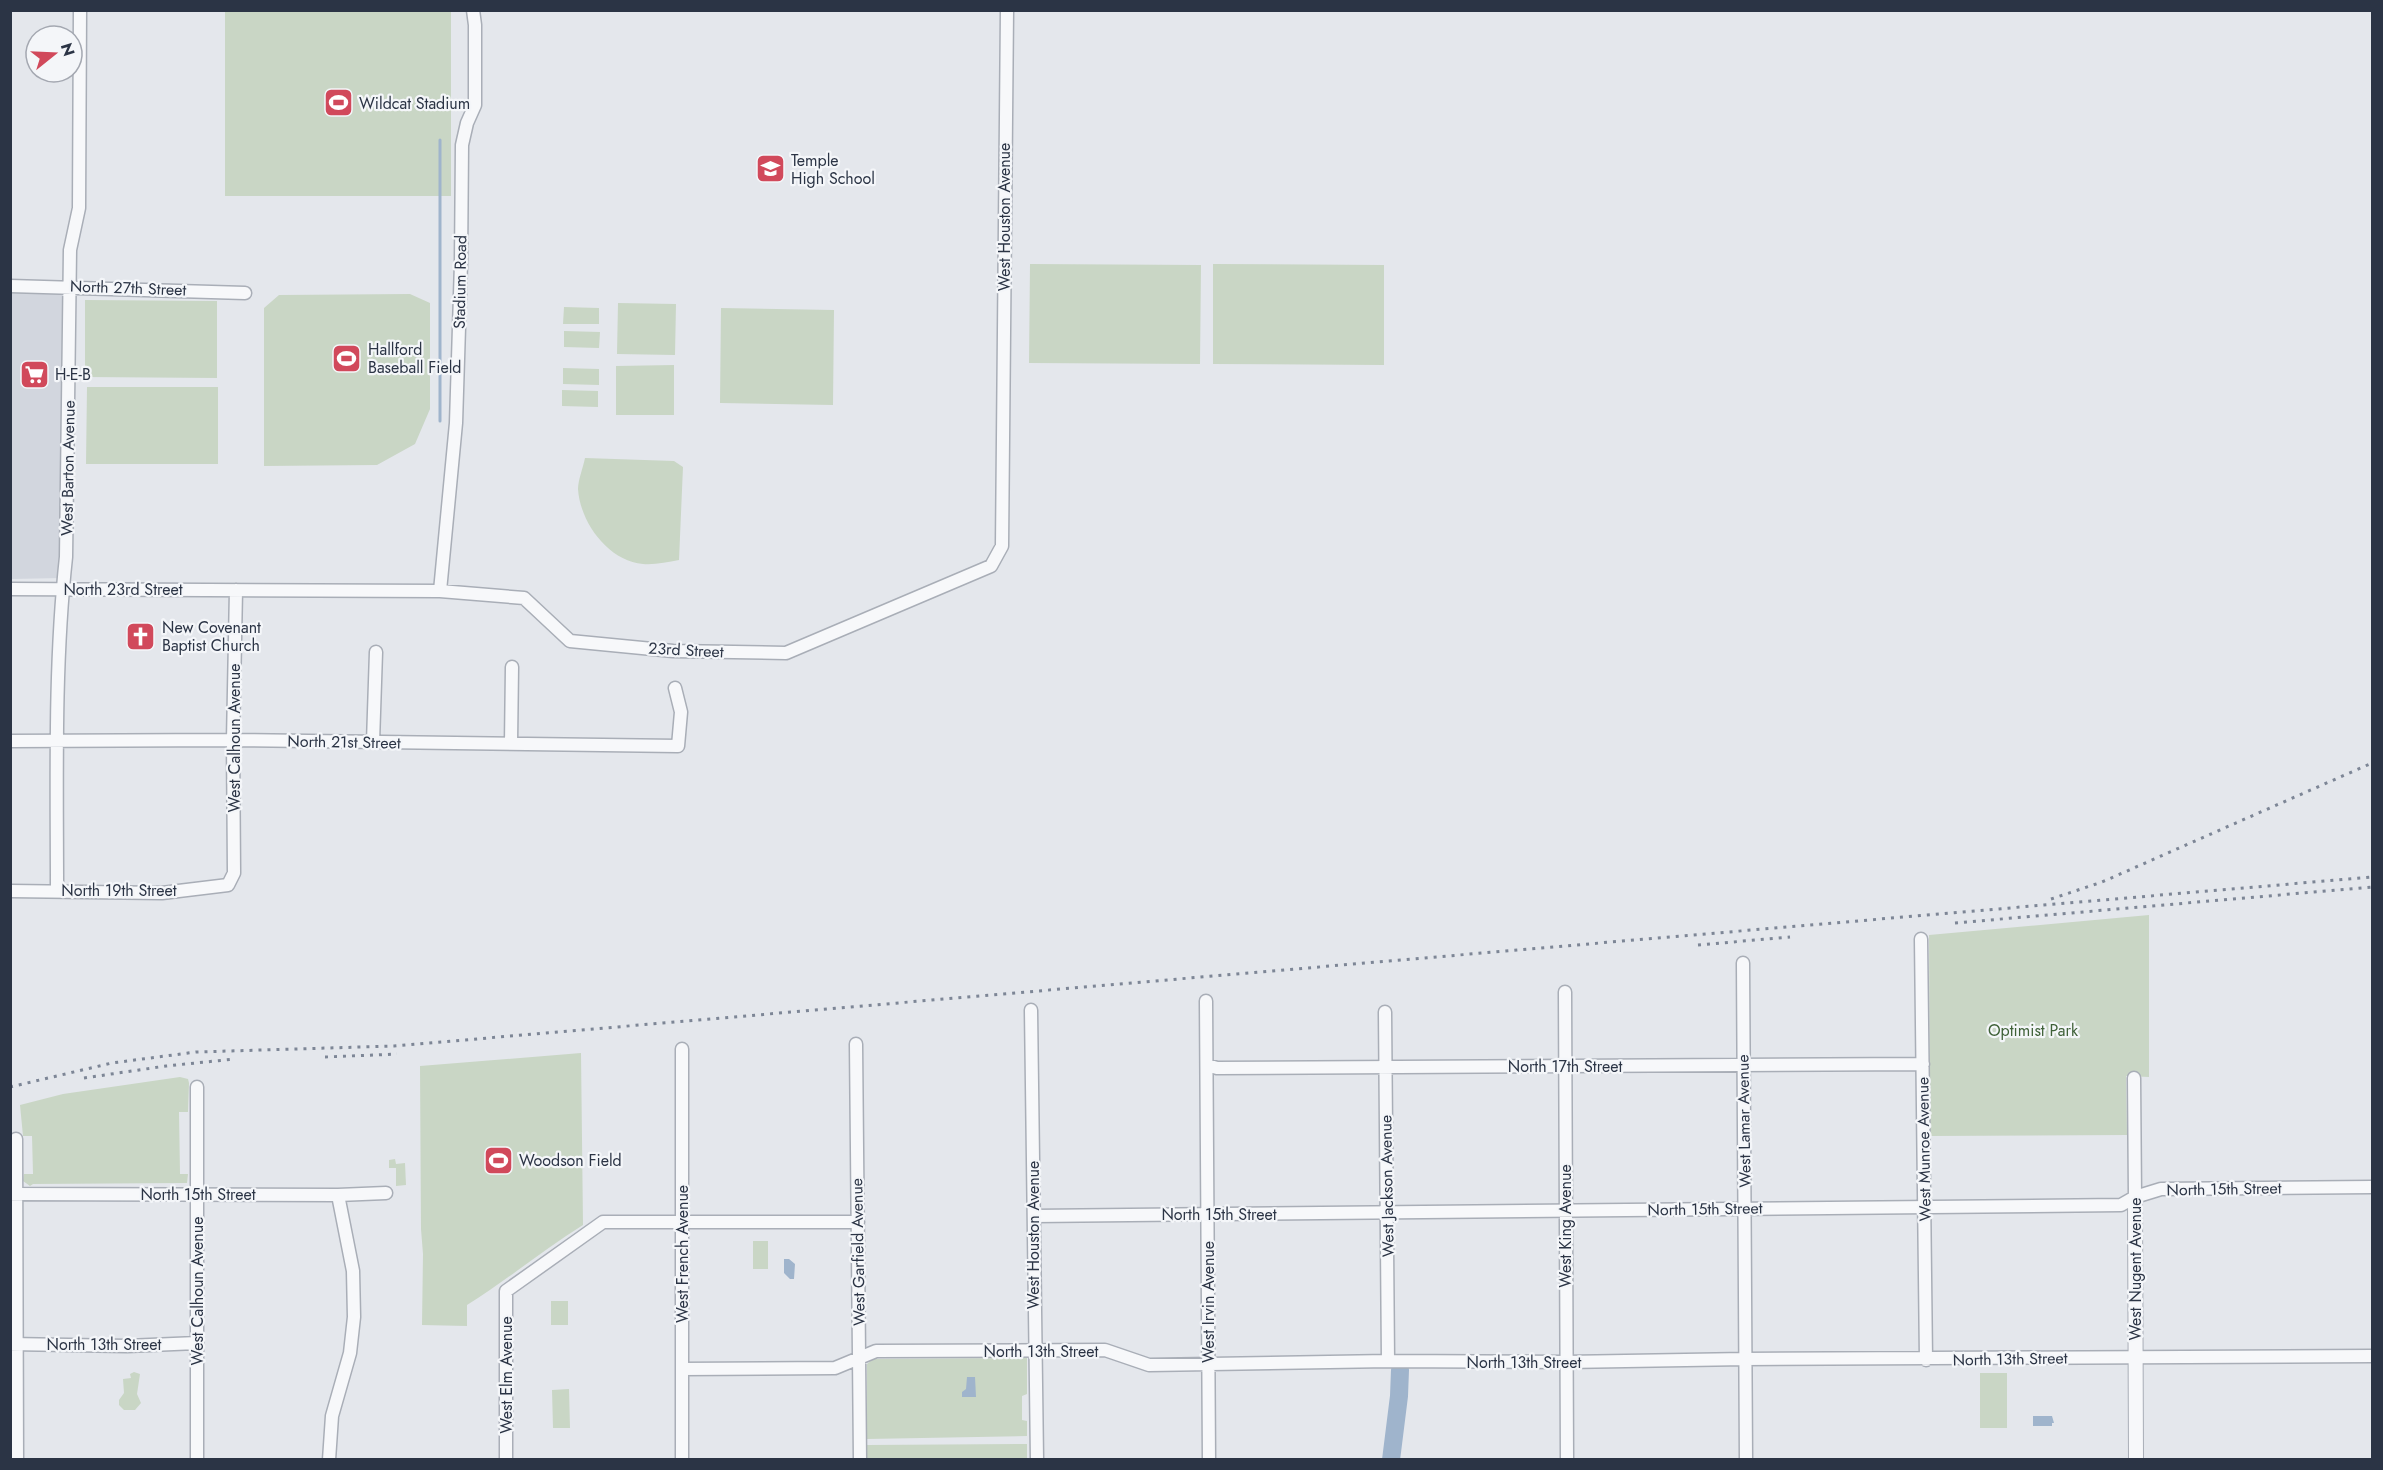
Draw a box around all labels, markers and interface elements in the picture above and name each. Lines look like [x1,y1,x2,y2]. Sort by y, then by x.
north arrow [24,24,84,84]
text: N [55,40,81,59]
sports icon: Wildcat Stadium [322,87,354,119]
place label: Wildcat Stadium [359,92,470,115]
street label: West Houston Avenue [993,143,1016,291]
place label: Temple High School [791,149,875,190]
school or university icon: Temple High School [754,153,786,185]
street label: Stadium Road [448,235,472,329]
street label: North 27th Street [69,274,187,302]
place label: Hallford Baseball Field [368,338,462,379]
sports icon: Hallford Baseball Field [331,342,363,374]
supermarket icon: H-E-B [18,358,50,390]
place label: H-E-B [55,363,91,386]
street label: West Barton Avenue [55,400,81,536]
street label: North 23rd Street [63,578,183,601]
place label: New Covenant Baptist Church [162,616,261,657]
church icon: New Covenant Baptist Church [125,620,157,652]
street label: 23rd Street [648,637,724,663]
street label: West Calhoun Avenue [223,664,246,812]
street label: North 21st Street [287,730,401,754]
street label: North 19th Street [61,879,177,902]
park label: Optimist Park [1988,1019,2079,1042]
street label: West Lamar Avenue [1731,1054,1757,1188]
street label: North 17th Street [1508,1055,1622,1078]
street label: West Munroe Avenue [1911,1077,1937,1221]
street label: West Jackson Avenue [1374,1115,1400,1257]
sports icon: Woodson Field [482,1144,514,1176]
place label: Woodson Field [519,1149,622,1172]
street label: West Houston Avenue [1022,1161,1045,1309]
street label: West King Avenue [1554,1164,1577,1288]
street label: North 15th Street [2166,1176,2282,1202]
street label: West Garfield Avenue [845,1178,871,1326]
street label: North 15th Street [140,1183,256,1206]
street label: West French Avenue [671,1185,694,1323]
street label: North 15th Street [1647,1196,1763,1222]
street label: West Nugent Avenue [2124,1198,2147,1340]
street label: North 15th Street [1161,1203,1277,1226]
street label: West Calhoun Avenue [186,1217,209,1365]
street label: West Irvin Avenue [1197,1241,1220,1363]
street label: West Elm Avenue [495,1316,518,1434]
street label: North 13th Street [47,1333,162,1356]
street label: North 13th Street [984,1340,1099,1363]
street label: North 13th Street [1952,1346,2068,1372]
street label: North 13th Street [1467,1351,1582,1374]

